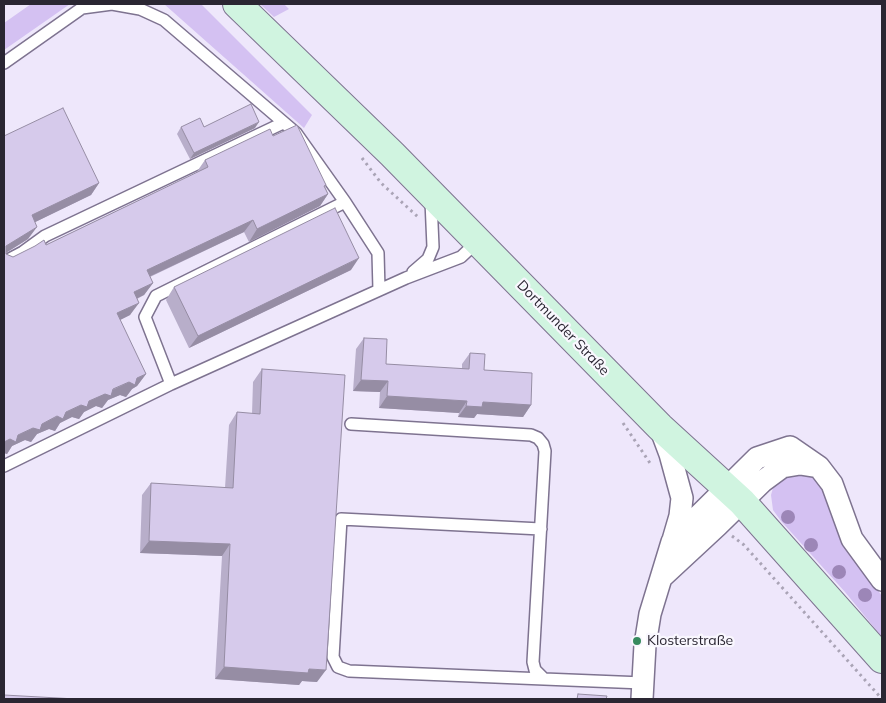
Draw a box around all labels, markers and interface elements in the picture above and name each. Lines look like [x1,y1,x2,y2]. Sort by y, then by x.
street label: Dortmunder Straße [513,277,613,379]
place label: Klosterstraße [647,633,733,649]
marker: Klosterstraße [631,635,643,647]

